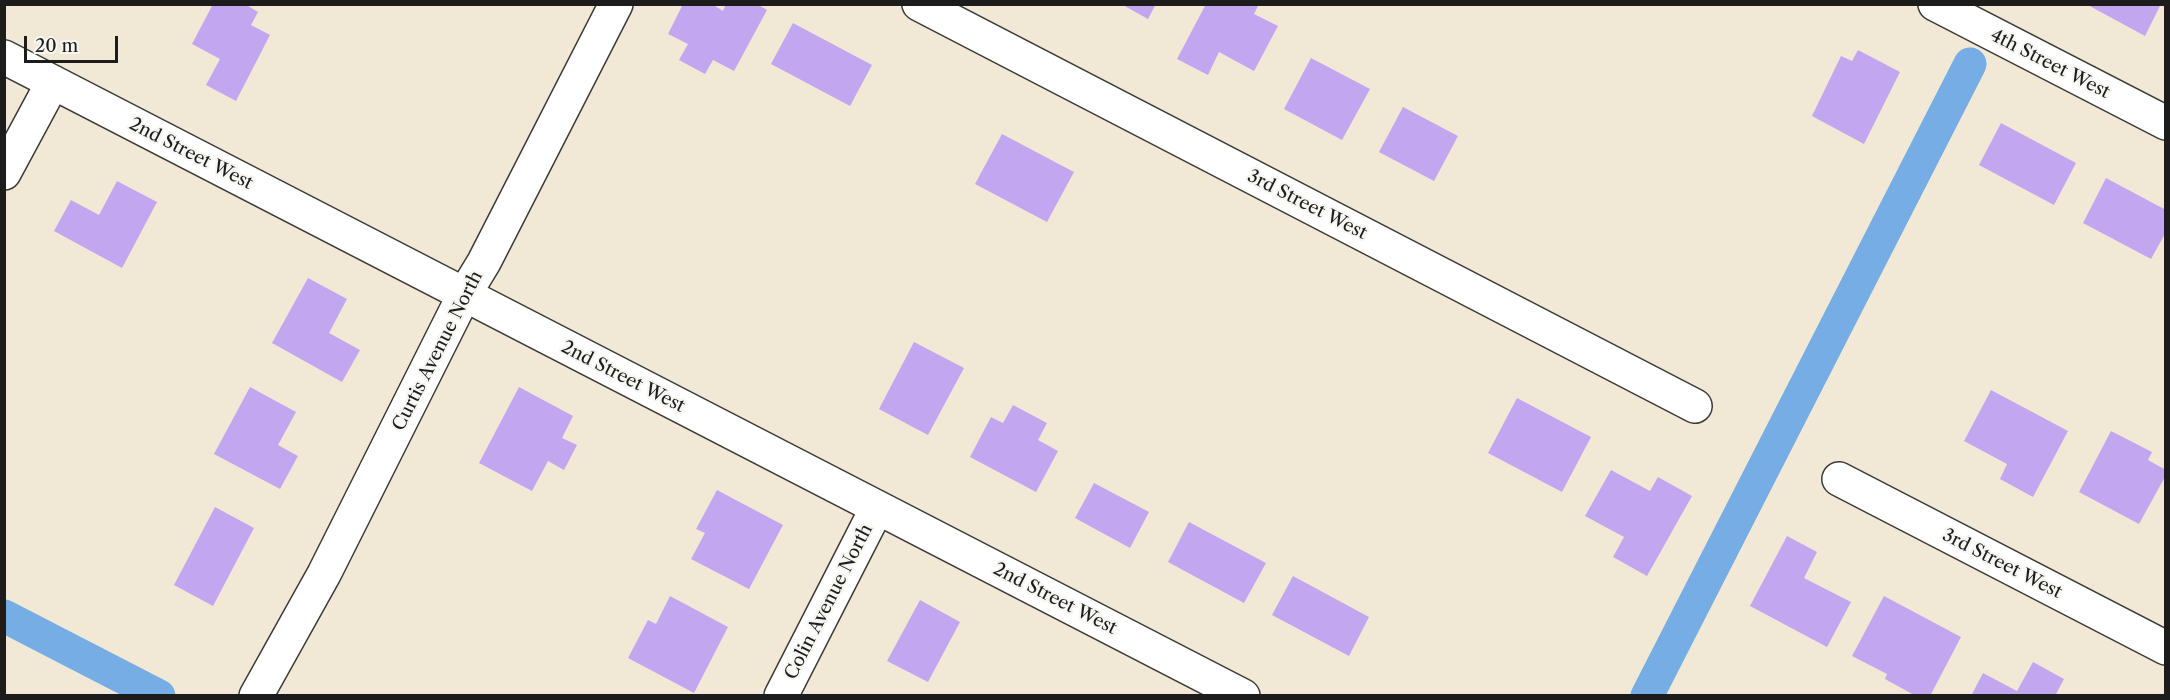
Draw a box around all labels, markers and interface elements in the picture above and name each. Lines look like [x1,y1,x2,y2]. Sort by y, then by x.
scale bar [27,24,122,62]
street label: 4th Street West [1987,25,2113,103]
text: 20 m [35,35,78,57]
street label: 2nd Street West [126,114,256,194]
street label: 3rd Street West [1244,166,1370,244]
street label: Curtis Avenue North [388,267,488,435]
street label: 2nd Street West [558,337,688,417]
street label: Colin Avenue North [781,521,877,683]
street label: 3rd Street West [1939,525,2065,603]
street label: 2nd Street West [990,559,1120,639]

